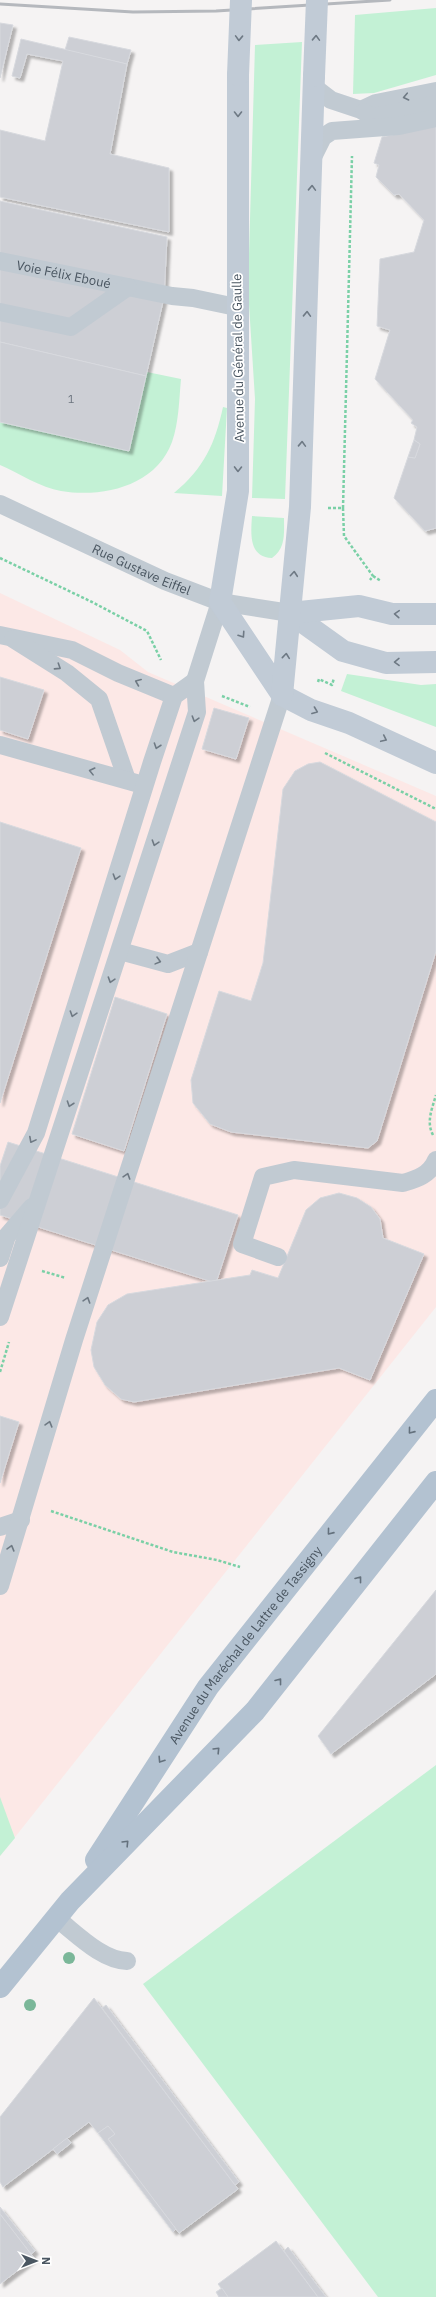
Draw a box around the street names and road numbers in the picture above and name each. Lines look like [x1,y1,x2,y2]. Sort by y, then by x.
street label: Voie Félix Eboué [15,256,112,292]
street label: Avenue du Général de Gaulle [228,274,248,442]
street label: Rue Gustave Eiffel [90,540,194,599]
street label: Avenue du Maréchal de Lattre de Tassigny [165,1542,326,1747]

